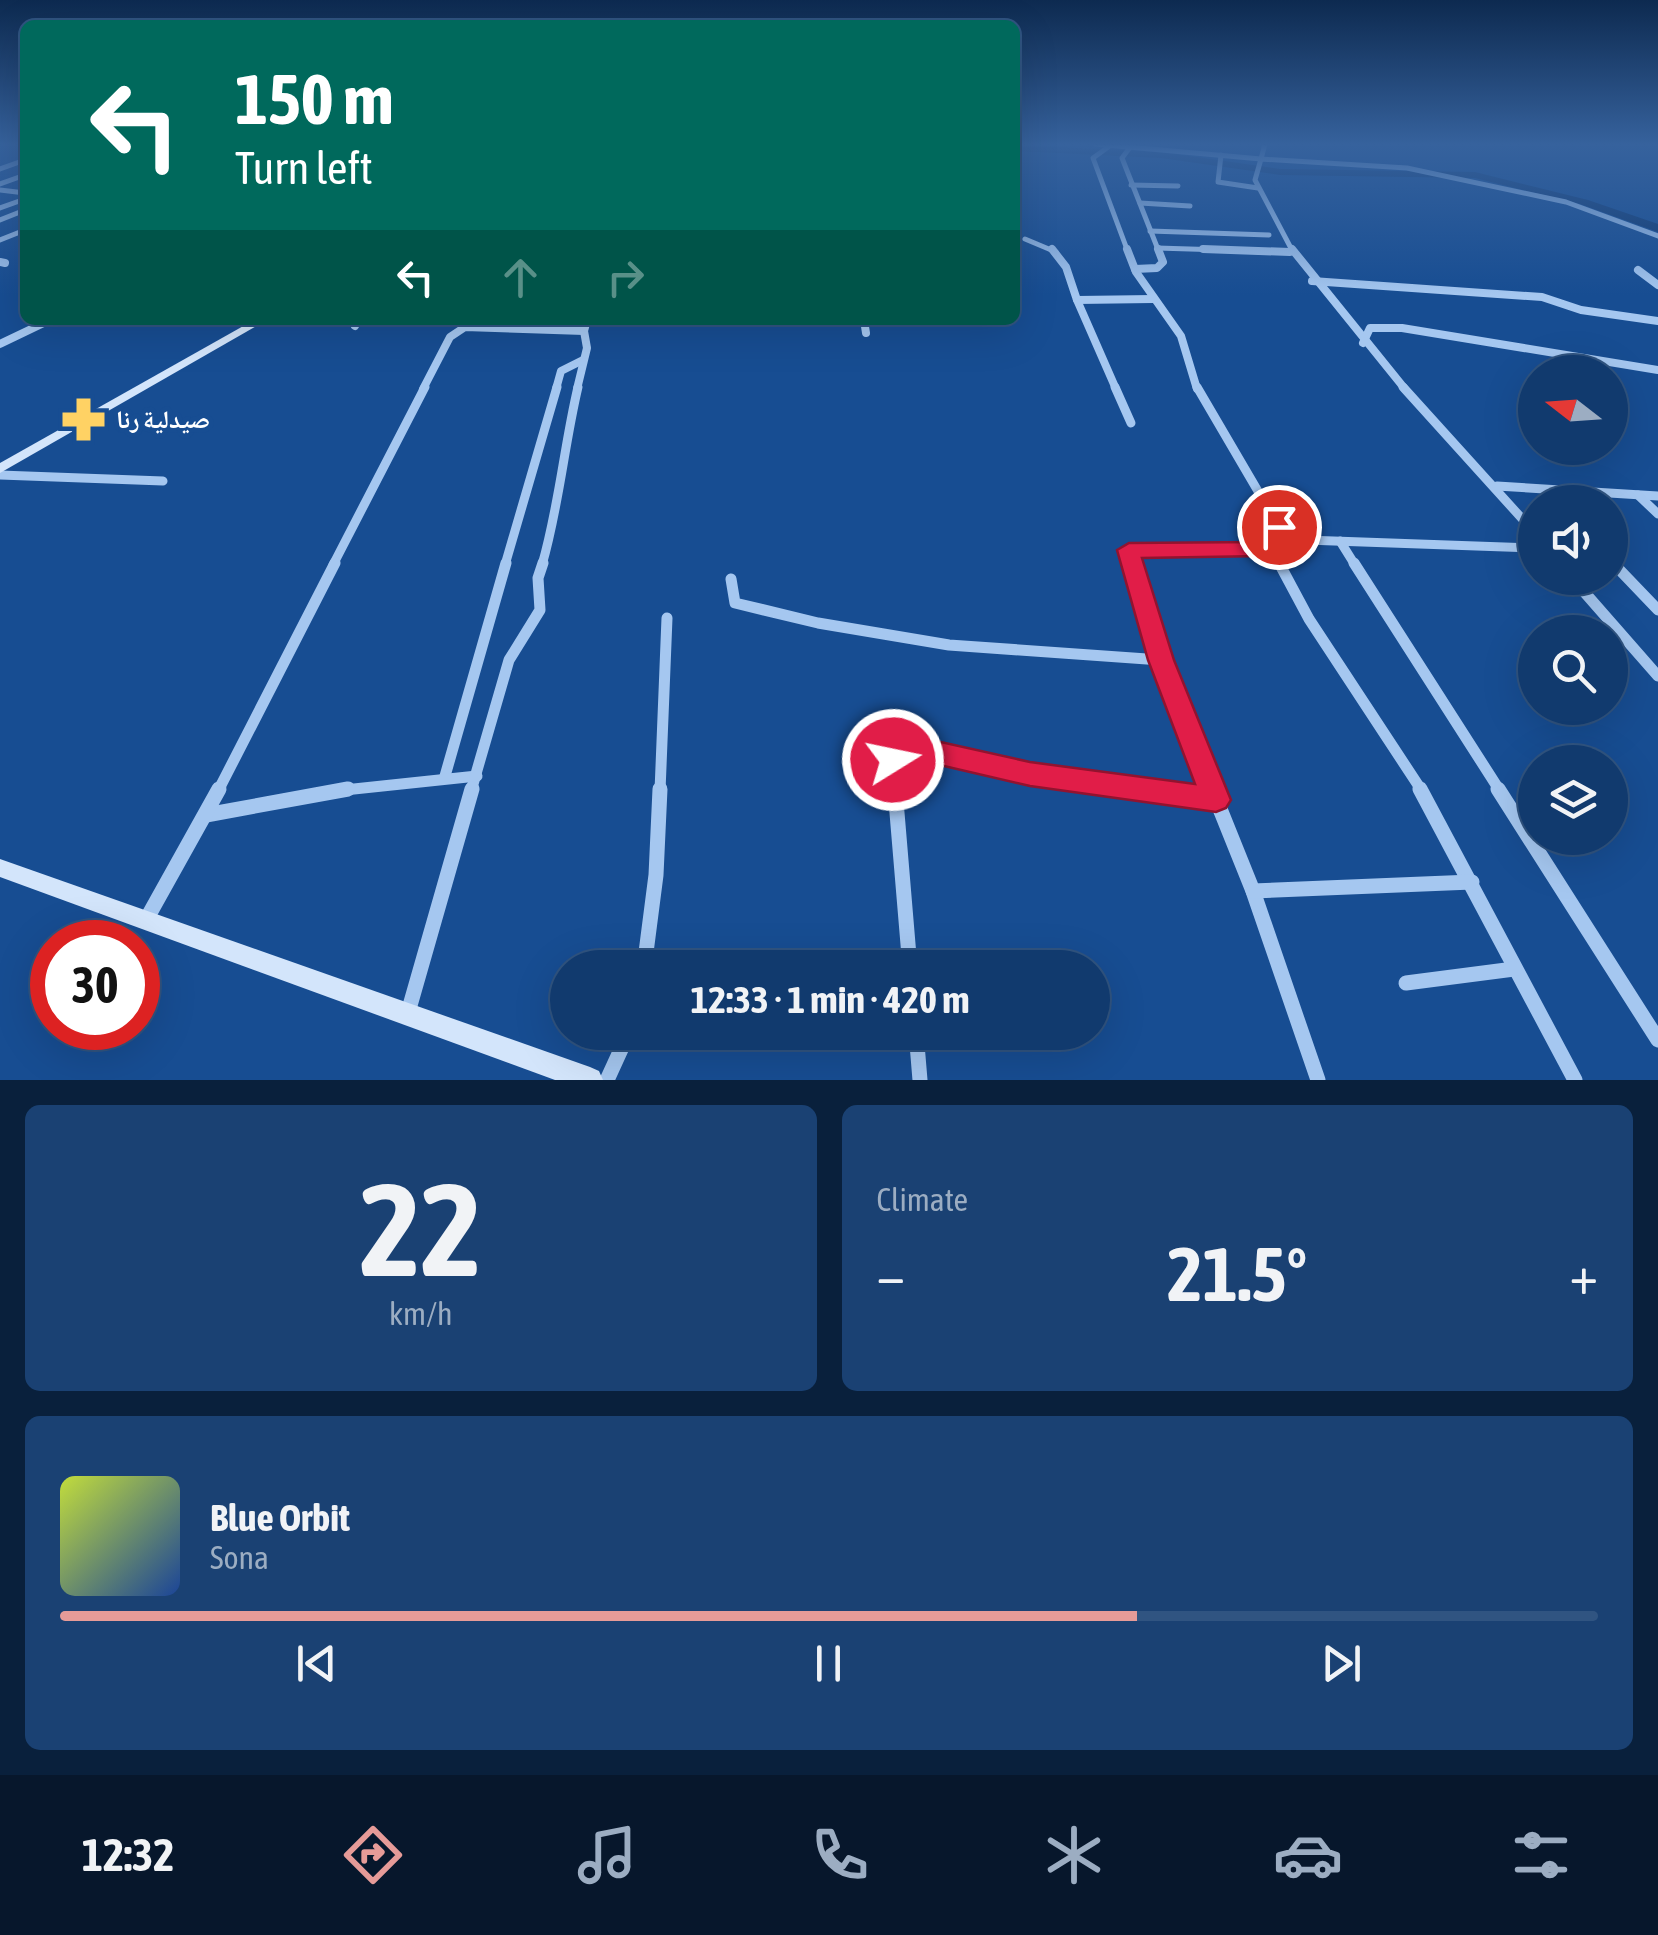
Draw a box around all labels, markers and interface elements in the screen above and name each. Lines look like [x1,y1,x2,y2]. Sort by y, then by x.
text: 150 m [235,59,394,139]
icon: left [70,60,200,190]
text: Turn left [235,142,373,194]
icon: left [388,250,443,305]
icon: ahead [493,250,548,305]
icon: right [598,250,653,305]
north arrow [1518,355,1628,465]
map controls [1518,355,1628,855]
pharmacy icon: صيدلية رنا [59,395,107,443]
place label: صيدلية رنا [116,405,210,434]
pin [1237,485,1322,570]
button: sound [1518,485,1628,595]
icon: arrive [1252,500,1307,555]
button: search [1518,615,1628,725]
position arrow [841,708,945,812]
button: layers [1518,745,1628,855]
speed limit sign: 30 [30,920,160,1050]
text: 12:33 · 1 min · 420 m [690,978,970,1021]
text: 22 [360,1155,482,1304]
text: Climate [877,1181,968,1218]
text: 21.5° [1167,1231,1307,1317]
text: − [877,1243,905,1306]
text: + [1569,1243,1598,1306]
text: km/h [389,1295,452,1332]
text: Blue Orbit [210,1496,350,1539]
text: Sona [210,1539,269,1576]
icon: previous [289,1636,344,1691]
icon: pause [801,1636,856,1691]
icon: next [1314,1636,1369,1691]
icon: directions [338,1820,408,1890]
icon: music [572,1820,642,1890]
icon: phone [805,1820,875,1890]
icon: climate [1039,1820,1109,1890]
icon: car [1273,1820,1343,1890]
icon: filters [1506,1820,1576,1890]
text: 12:32 [82,1829,174,1881]

